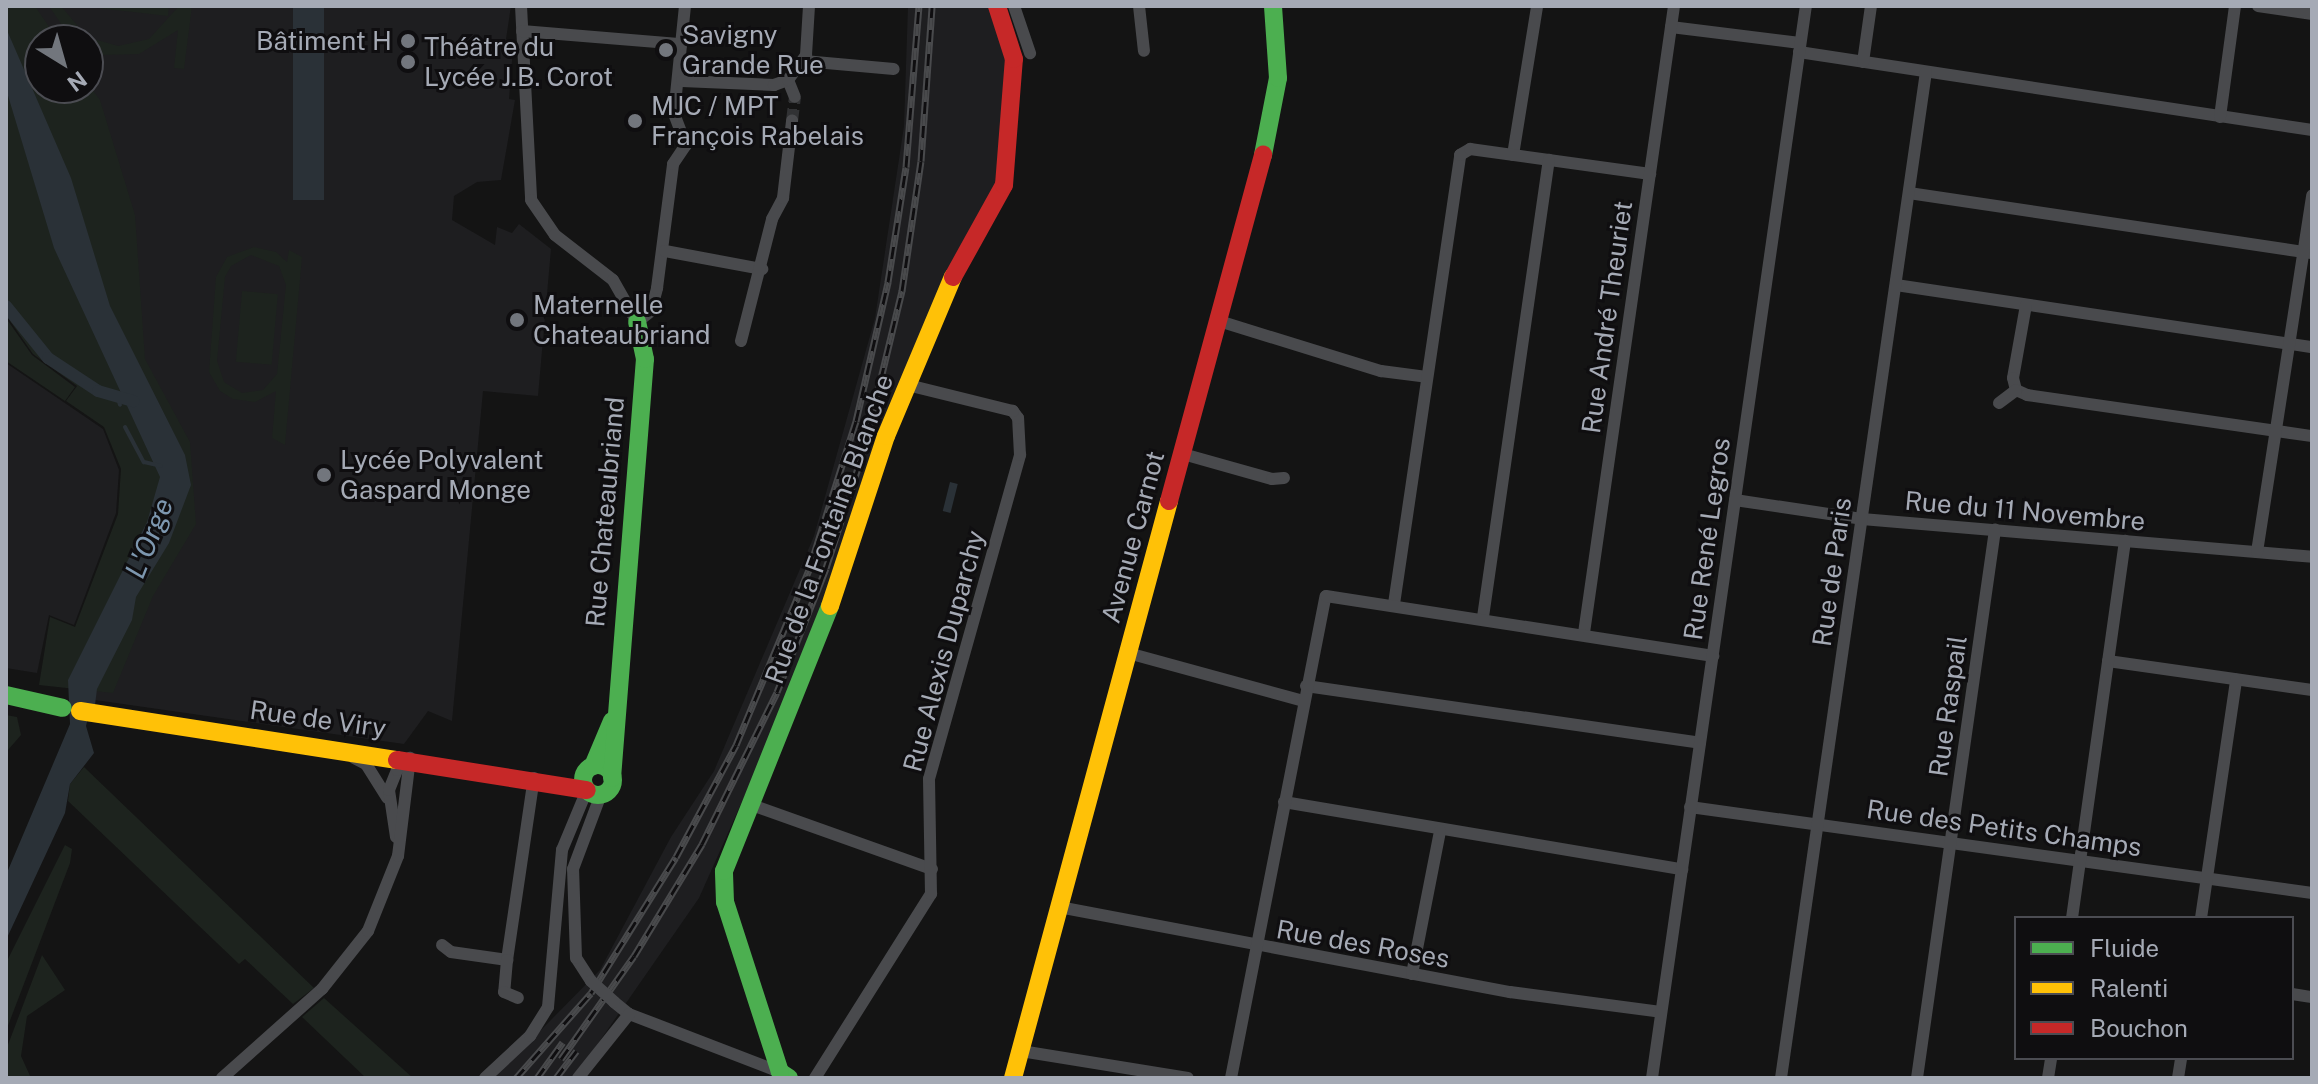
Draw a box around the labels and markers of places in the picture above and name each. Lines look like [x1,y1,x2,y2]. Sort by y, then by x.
place label: Savigny Grande Rue [682,19,824,80]
place label: Bâtiment H [256,25,392,57]
place label: Théâtre du Lycée J.B. Corot [424,31,614,92]
marker: Bâtiment H [399,32,417,50]
marker: Savigny Grande Rue [657,41,675,59]
marker: Théâtre du Lycée J.B. Corot [399,53,417,71]
place label: MJC / MPT François Rabelais [651,90,864,152]
marker: MJC / MPT François Rabelais [626,112,644,130]
place label: Maternelle Chateaubriand [533,289,711,350]
marker: Maternelle Chateaubriand [508,311,526,329]
place label: Lycée Polyvalent Gaspard Monge [340,444,544,506]
marker: Lycée Polyvalent Gaspard Monge [315,466,333,484]

